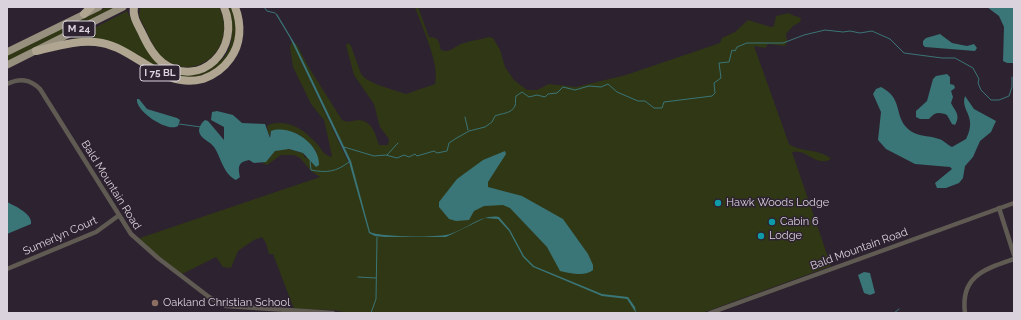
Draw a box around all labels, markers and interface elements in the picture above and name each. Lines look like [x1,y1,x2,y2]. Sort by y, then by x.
road number: M 24 [63,21,95,37]
road number: I 75 BL [140,65,180,81]
street label: Bald Mountain Road [78,138,144,232]
place label: Hawk Woods Lodge [726,196,829,210]
marker: Hawk Woods Lodge [713,198,723,208]
street label: Sumerlyn Court [21,214,99,258]
place label: Cabin 6 [780,215,819,229]
marker: Cabin 6 [767,217,777,227]
street label: Bald Mountain Road [809,225,909,273]
place label: Lodge [769,229,802,243]
marker: Lodge [756,231,766,241]
place label: Oakland Christian School [163,296,290,310]
marker: Oakland Christian School [150,298,160,308]

